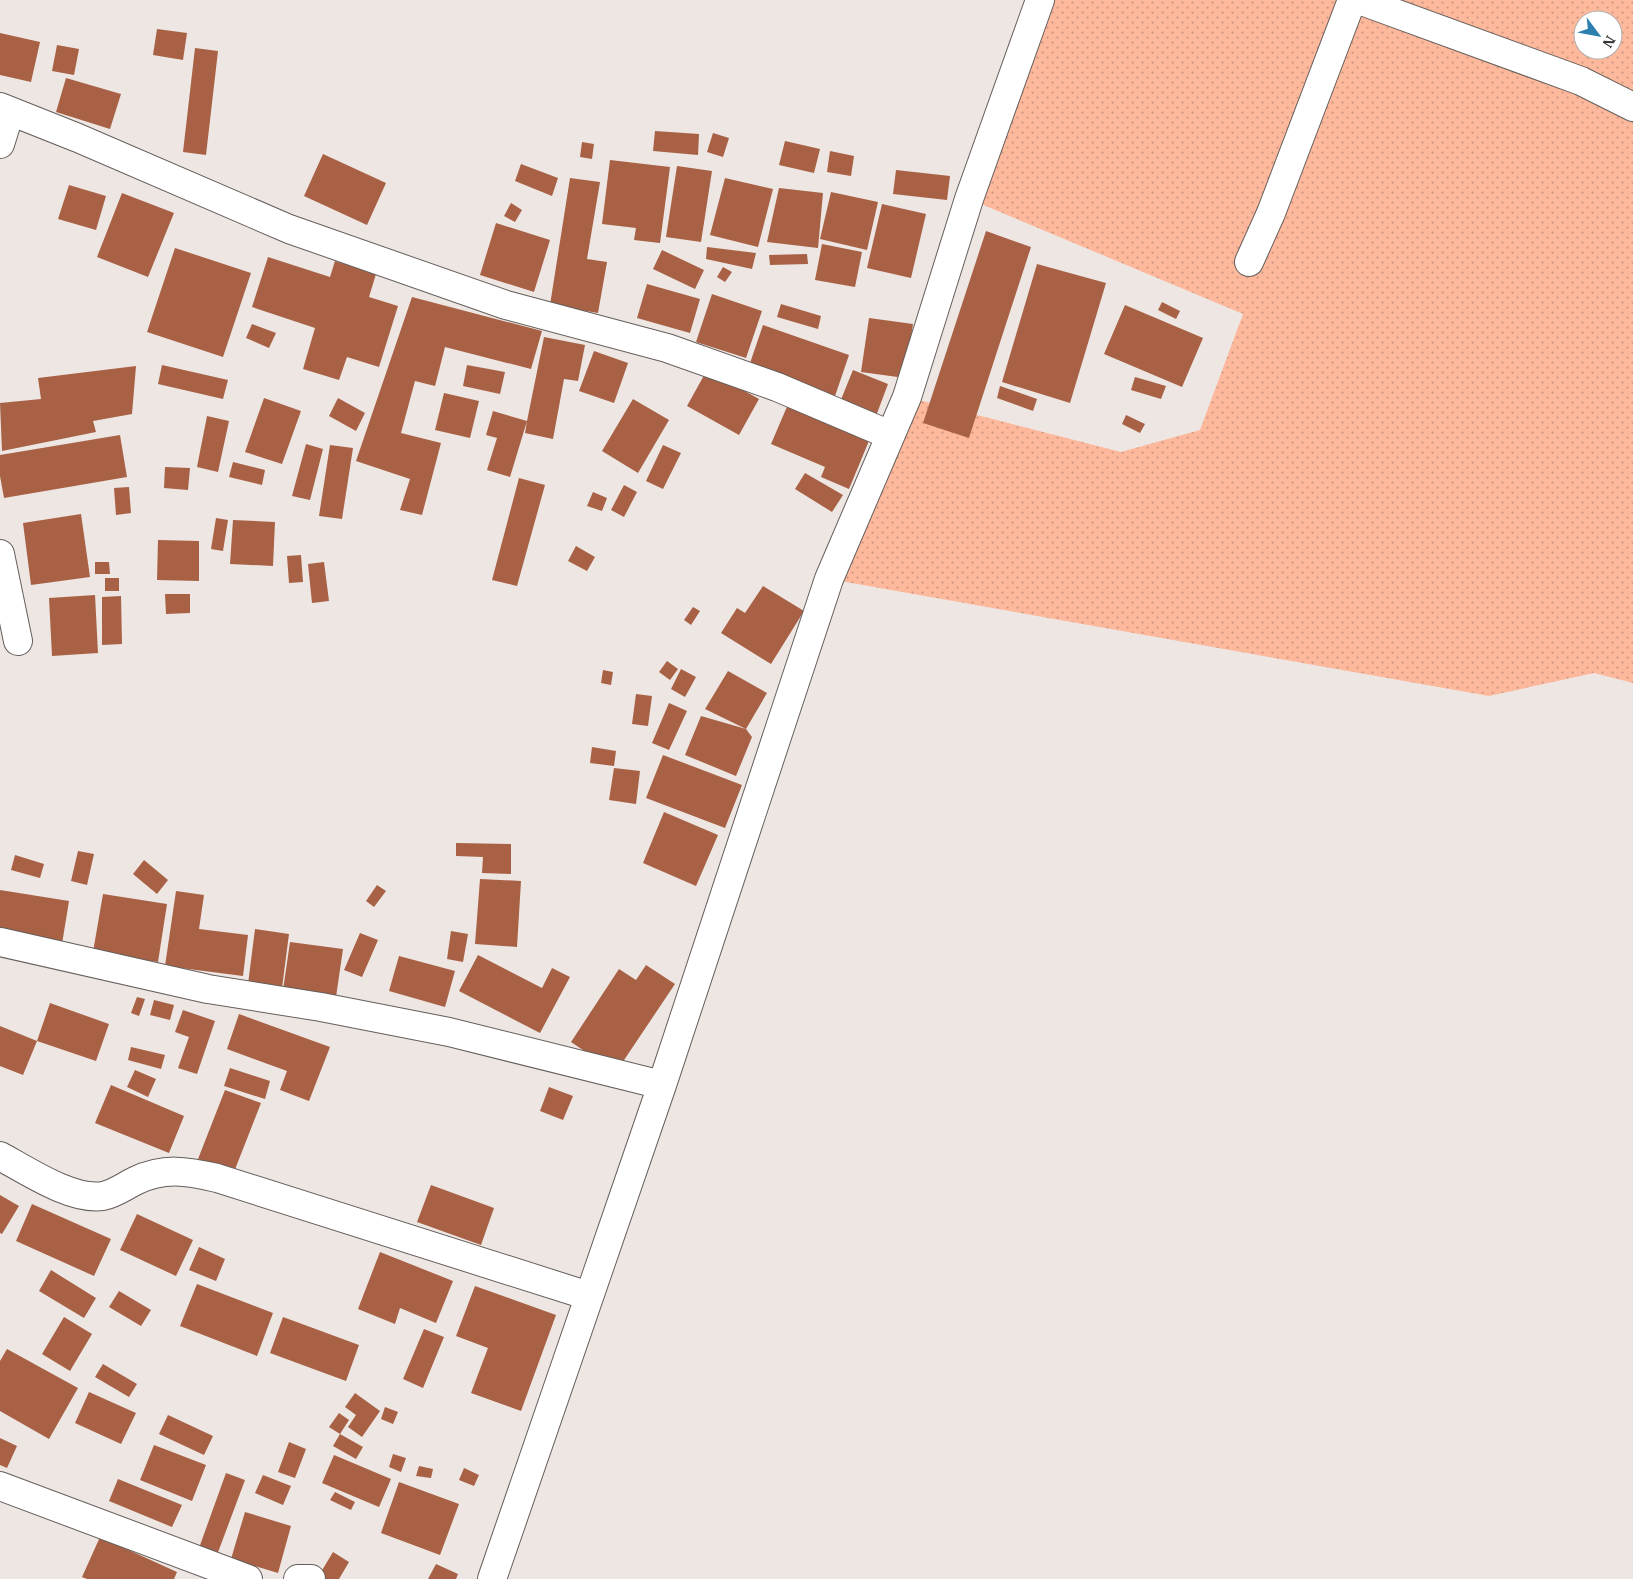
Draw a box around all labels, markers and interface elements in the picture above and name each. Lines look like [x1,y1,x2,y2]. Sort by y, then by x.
north arrow [1573,10,1623,60]
text: N [1598,32,1620,51]

